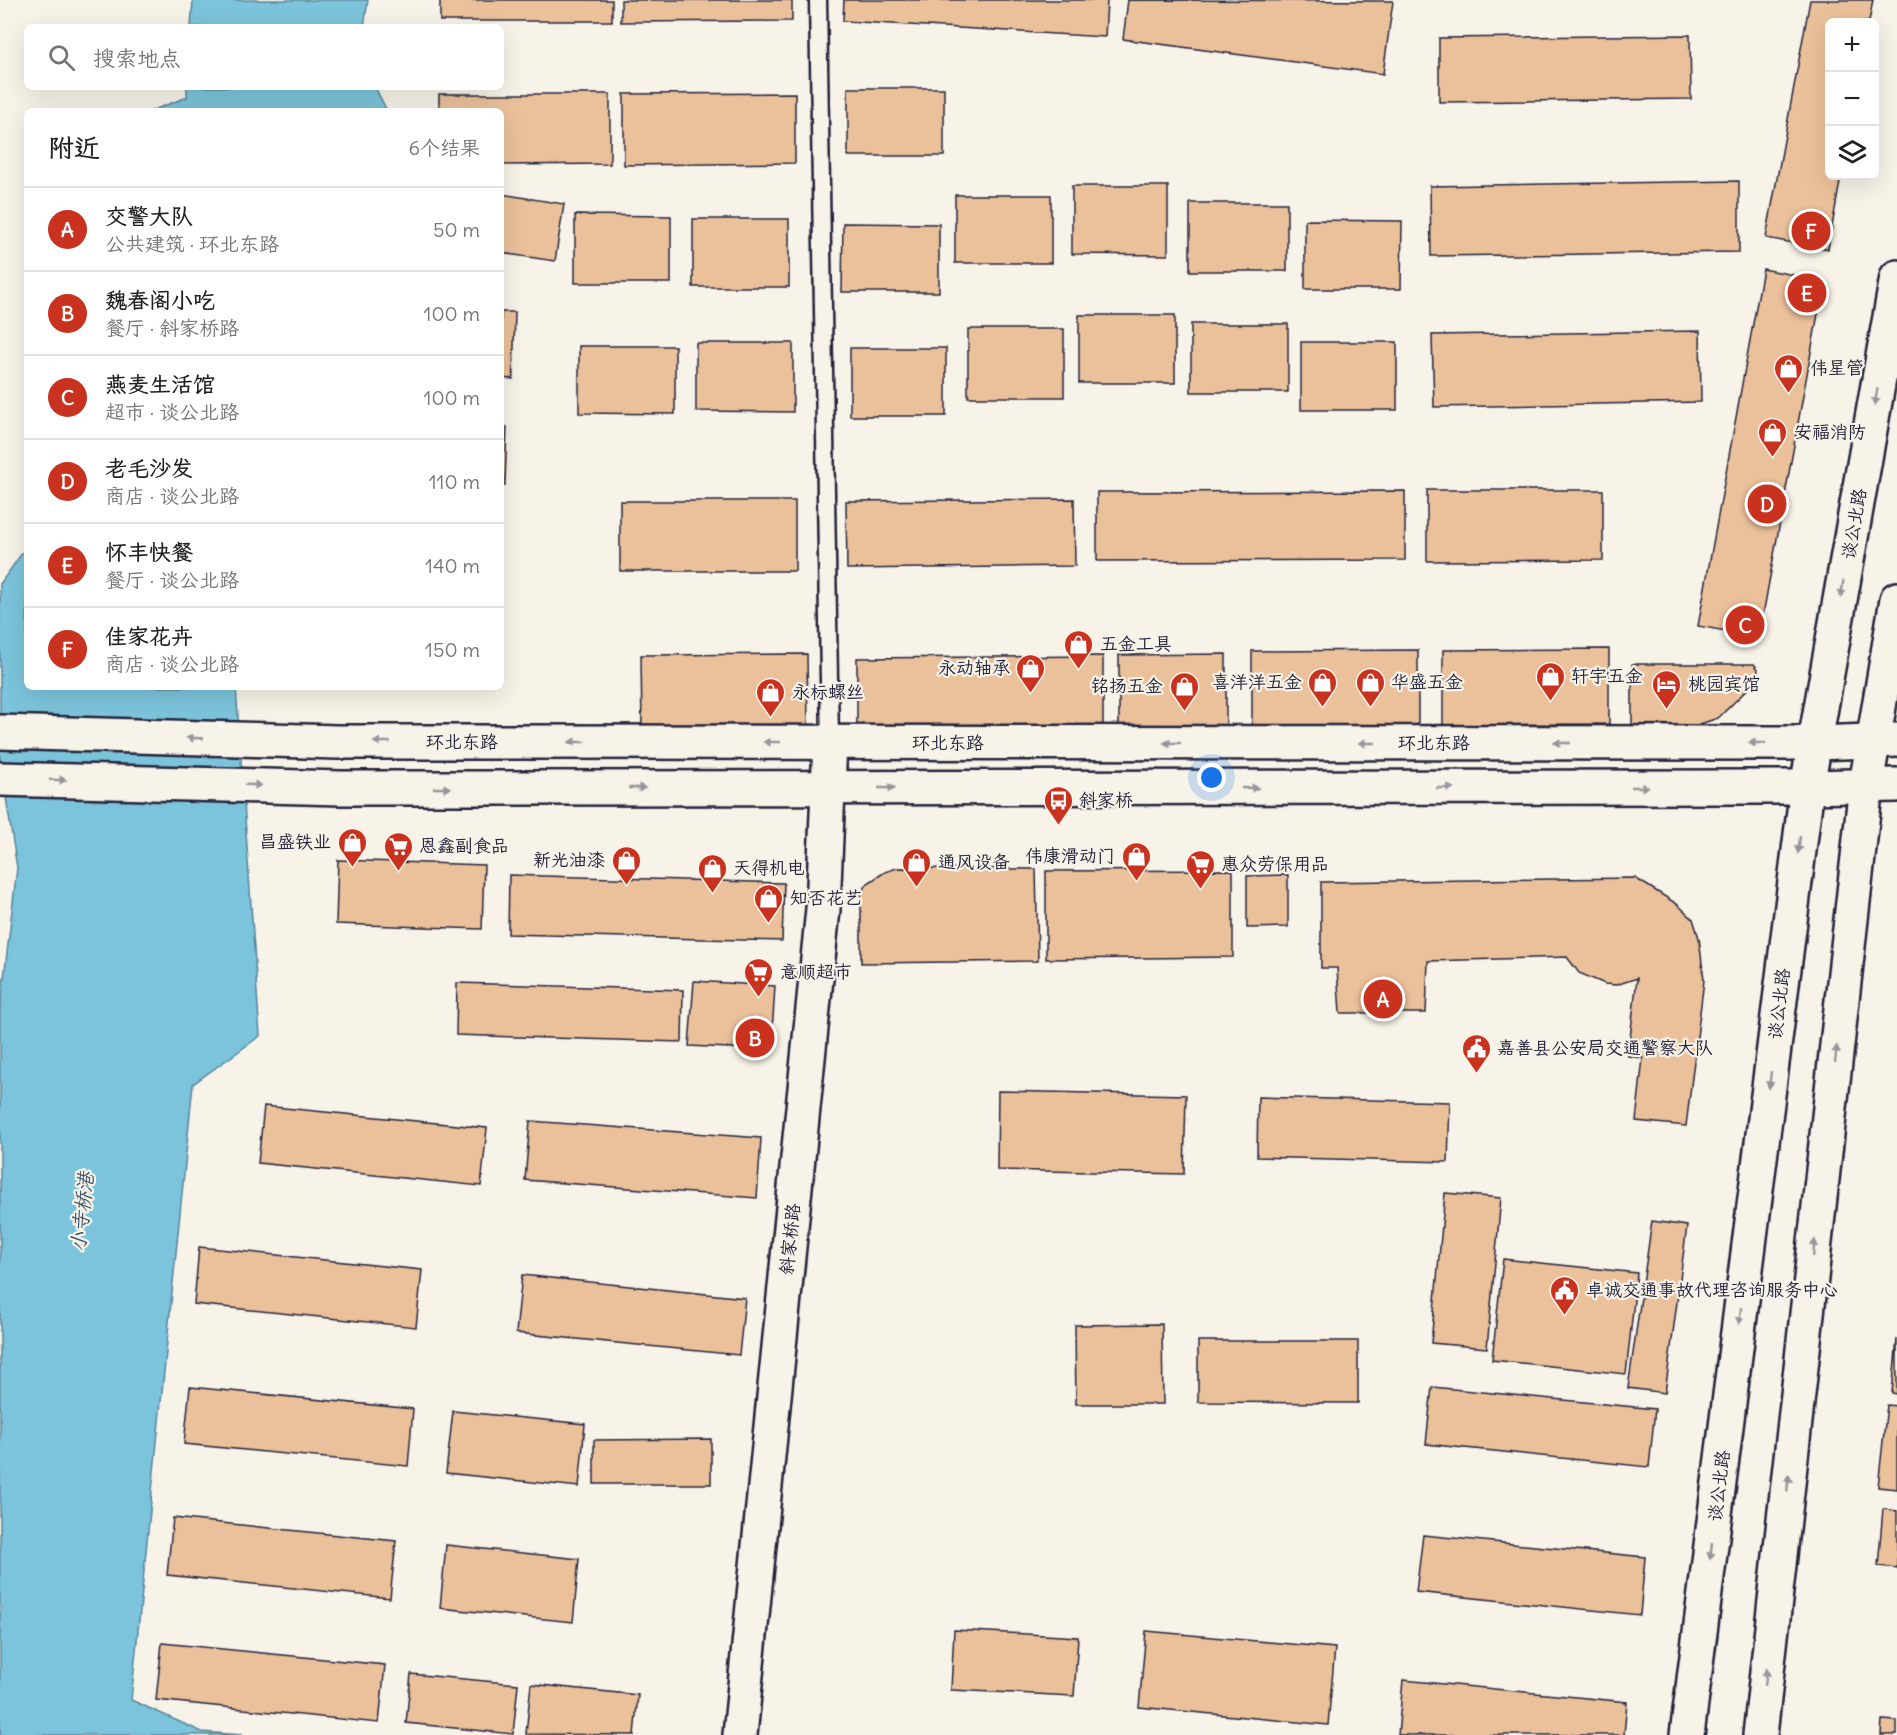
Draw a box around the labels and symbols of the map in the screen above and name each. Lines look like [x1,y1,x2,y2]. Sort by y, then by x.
pin: F [1792,208,1830,254]
pin: E [1788,270,1826,316]
shop icon: 伟星管 [1773,352,1805,394]
place label: 伟星管 [1810,356,1864,379]
one-way arrow [1871,387,1880,406]
shop icon: 安福消防 [1757,416,1789,458]
place label: 安福消防 [1794,420,1866,443]
pin: D [1748,482,1786,526]
street label: 谈公北路 [1836,486,1871,561]
one-way arrow [1837,579,1846,598]
pin: C [1726,602,1764,648]
shop icon: 五金工具 [1063,628,1095,670]
place label: 五金工具 [1100,632,1172,655]
shop icon: 永动轴承 [1015,652,1047,694]
place label: 永动轴承 [938,656,1010,679]
shop icon: 轩宇五金 [1534,660,1566,702]
place label: 轩宇五金 [1571,664,1643,687]
shop icon: 喜洋洋五金 [1307,666,1339,708]
shop icon: 华盛五金 [1354,666,1386,708]
hotel icon: 桃园宾馆 [1651,668,1683,710]
shop icon: 铭扬五金 [1168,670,1200,712]
place label: 喜洋洋五金 [1212,670,1302,693]
place label: 华盛五金 [1391,670,1463,693]
place label: 桃园宾馆 [1688,672,1760,695]
place label: 铭扬五金 [1091,674,1163,697]
shop icon: 永标螺丝 [755,676,787,718]
place label: 永标螺丝 [792,680,864,703]
street label: 环北东路 [426,730,498,753]
street label: 环北东路 [912,731,984,754]
street label: 环北东路 [1398,731,1470,754]
one-way arrow [185,733,204,743]
one-way arrow [372,737,391,747]
one-way arrow [567,737,586,747]
one-way arrow [762,737,781,747]
one-way arrow [1162,738,1181,748]
one-way arrow [1357,738,1376,748]
one-way arrow [1552,738,1571,748]
one-way arrow [1747,738,1766,748]
your location [1197,763,1226,792]
one-way arrow [49,775,68,785]
one-way arrow [244,781,263,790]
one-way arrow [1630,782,1649,792]
one-way arrow [432,783,451,793]
one-way arrow [627,783,646,793]
one-way arrow [877,783,896,793]
one-way arrow [1240,783,1259,793]
one-way arrow [1435,783,1454,793]
bus stop icon: 斜家桥 [1042,784,1074,826]
place label: 斜家桥 [1079,788,1133,811]
shop icon: 昌盛铁业 [336,826,368,868]
place label: 昌盛铁业 [259,830,331,853]
supermarket icon: 恩鑫副食品 [382,830,414,872]
place label: 恩鑫副食品 [419,834,509,857]
one-way arrow [1795,836,1804,855]
shop icon: 伟康滑动门 [1120,840,1152,882]
shop icon: 新光油漆 [610,844,642,886]
place label: 伟康滑动门 [1025,844,1115,867]
shop icon: 通风设备 [901,846,933,888]
place label: 新光油漆 [533,848,605,871]
supermarket icon: 惠众劳保用品 [1184,848,1216,890]
place label: 通风设备 [938,850,1010,873]
shop icon: 天得机电 [696,852,728,894]
place label: 惠众劳保用品 [1221,852,1329,875]
place label: 天得机电 [733,856,805,879]
shop icon: 知否花艺 [753,882,785,924]
place label: 知否花艺 [790,886,862,909]
supermarket icon: 意顺超市 [743,956,775,998]
place label: 意顺超市 [780,960,852,983]
street label: 谈公北路 [1763,967,1794,1041]
pin: A [1364,976,1402,1022]
pin: B [736,1016,774,1060]
public building icon: 嘉善县公安局交通警察大队 [1460,1032,1492,1074]
place label: 嘉善县公安局交通警察大队 [1497,1036,1713,1059]
one-way arrow [1831,1044,1841,1063]
one-way arrow [1765,1071,1775,1090]
water label: 小寺桥港 [65,1169,98,1253]
street label: 斜家桥路 [774,1202,805,1276]
one-way arrow [1809,1238,1819,1257]
public building icon: 卓诚交通事故代理咨询服务中心 [1549,1274,1581,1316]
place label: 卓诚交通事故代理咨询服务中心 [1586,1278,1838,1301]
one-way arrow [1736,1306,1745,1325]
street label: 谈公北路 [1703,1449,1734,1523]
one-way arrow [1783,1473,1793,1492]
one-way arrow [1706,1541,1715,1560]
one-way arrow [1761,1667,1771,1686]

